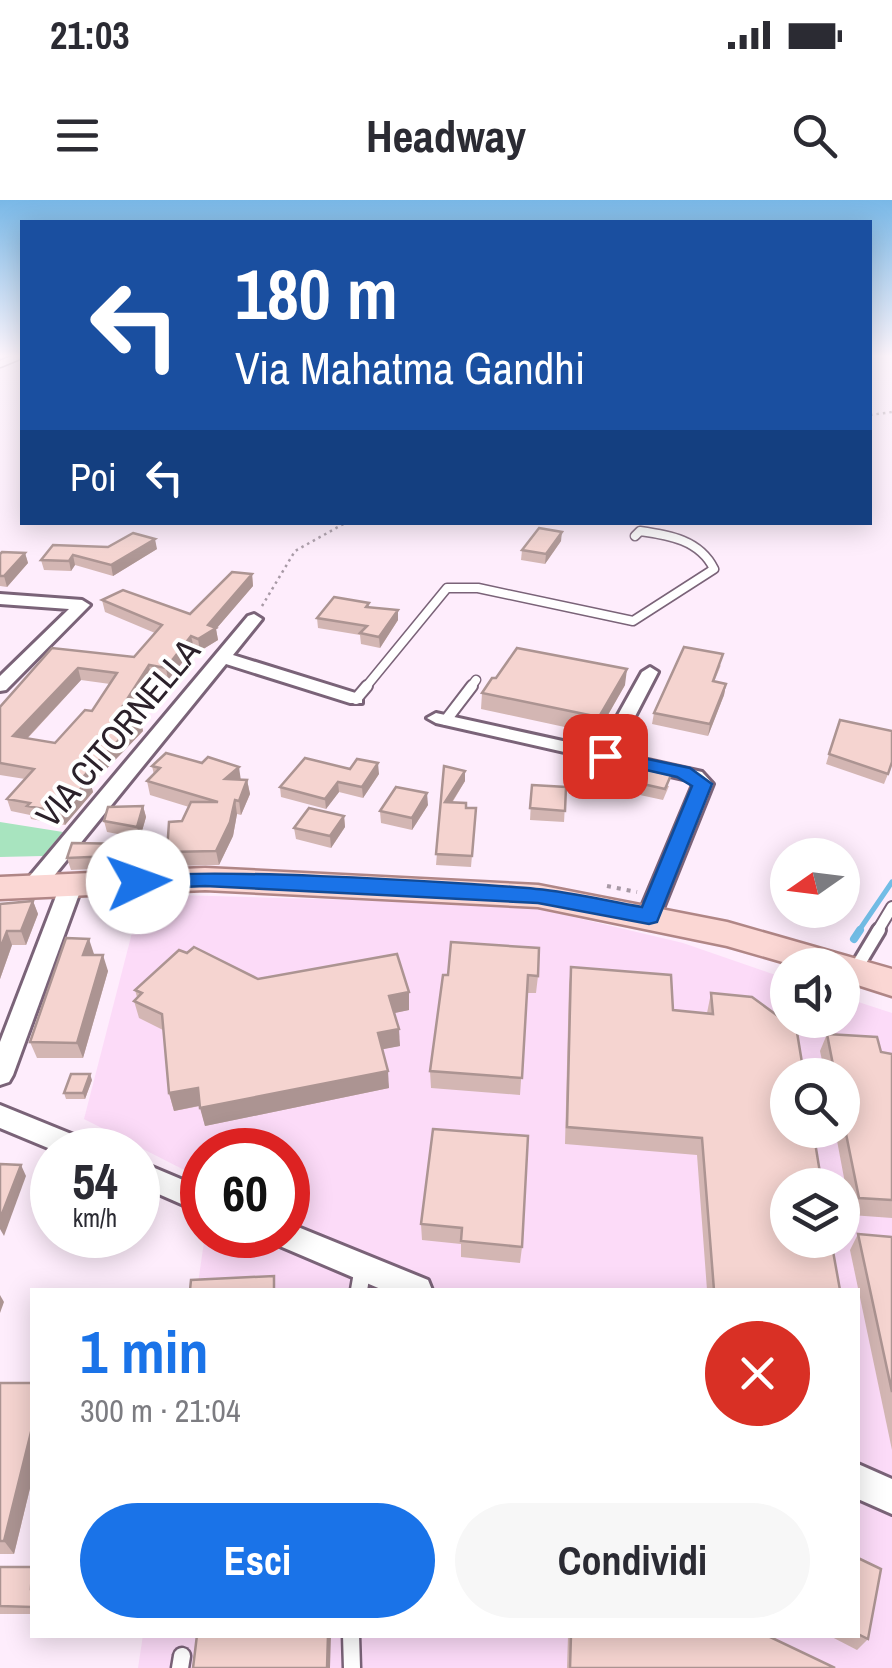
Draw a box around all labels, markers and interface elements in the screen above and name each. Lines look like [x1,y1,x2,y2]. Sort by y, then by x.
text: 21:03 [50,10,130,61]
text: Headway [366,105,526,166]
icon: menu [50,108,105,163]
icon: search [787,108,842,163]
text: 180 m [235,247,398,341]
icon: left [70,260,200,390]
text: Via Mahatma Gandhi [235,337,585,398]
icon: left [137,450,192,505]
text: Poi [70,452,117,503]
street label: VIA CITORNELLA [25,628,211,837]
pin [563,714,648,799]
icon: arrive [578,729,633,784]
position arrow [86,830,190,934]
north arrow [770,838,860,928]
map controls [770,838,860,1258]
button: sound [770,948,860,1038]
button: search [770,1058,860,1148]
speed limit sign: 60 [180,1128,310,1258]
text: 54 [72,1147,118,1215]
button: layers [770,1168,860,1258]
text: km/h [73,1201,117,1235]
text: 1 min [80,1311,209,1392]
button: close [705,1321,810,1426]
text: 300 m · 21:04 [80,1389,240,1432]
button: Esci [80,1503,435,1618]
button: Condividi [455,1503,810,1618]

